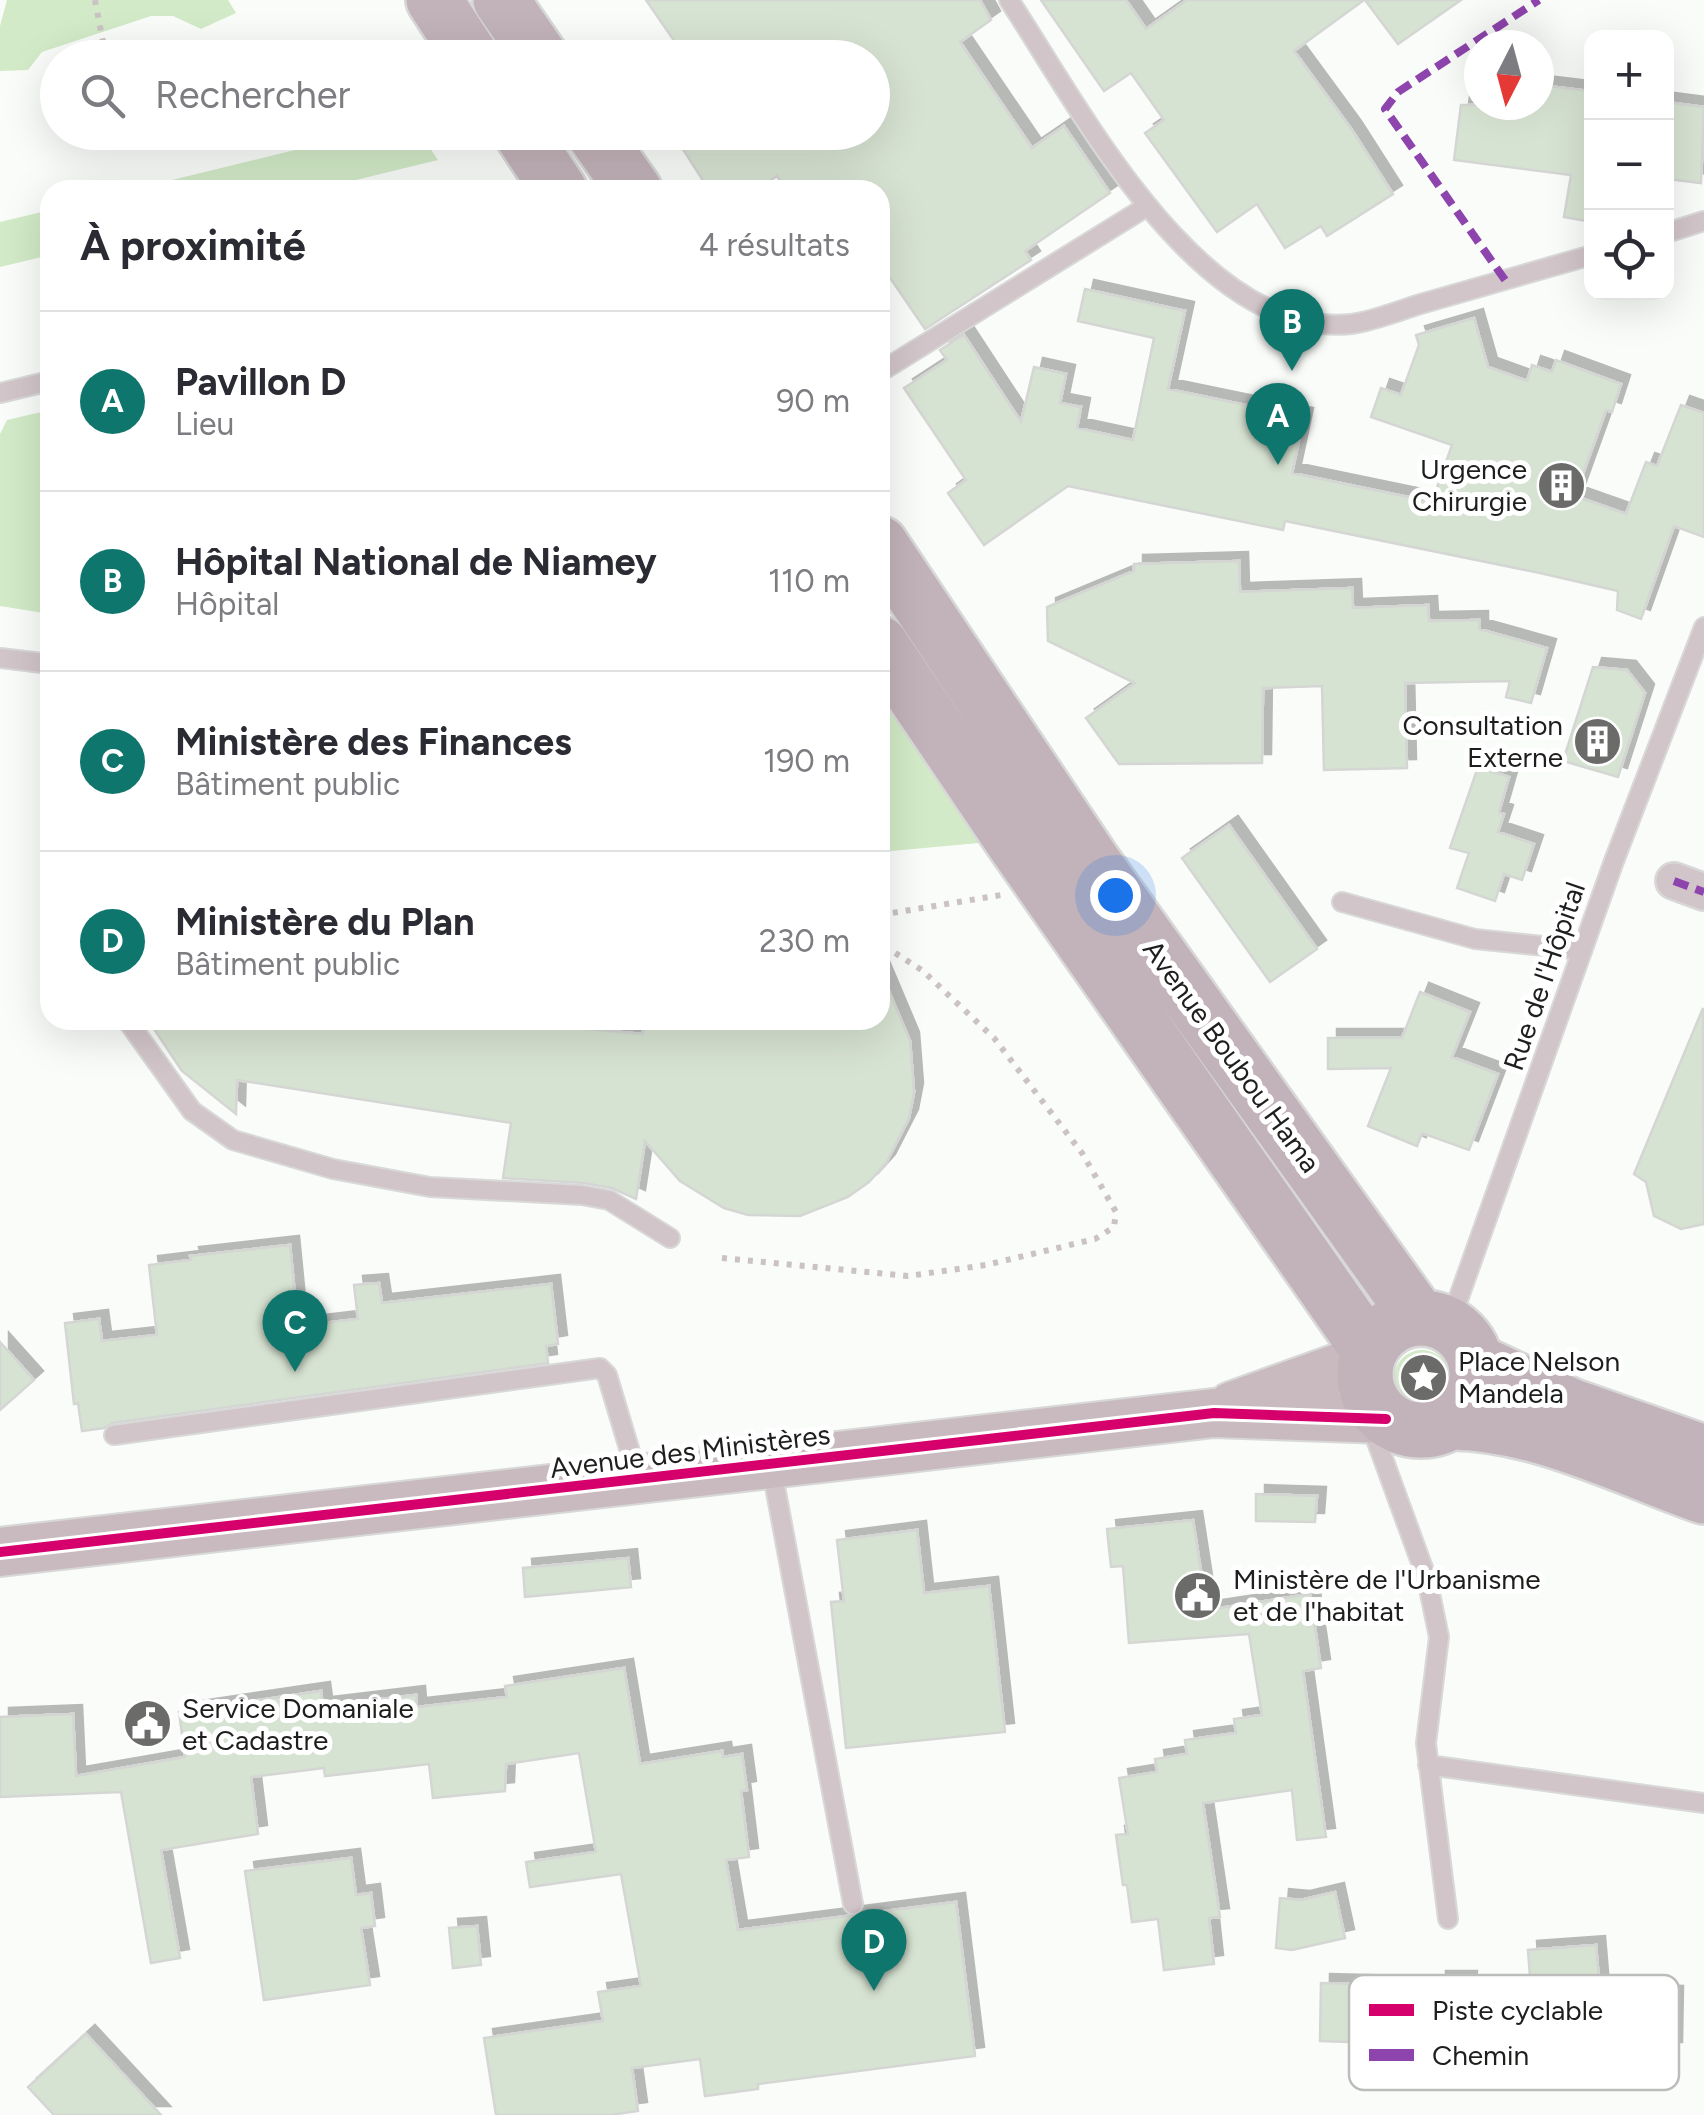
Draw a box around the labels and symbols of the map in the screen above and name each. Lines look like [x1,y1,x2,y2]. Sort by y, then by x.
north arrow [1464,30,1554,120]
pin: B [1260,288,1324,371]
pin: A [1246,382,1310,465]
place label: Urgence Chirurgie [1412,452,1527,518]
building icon: Urgence Chirurgie [1536,459,1588,511]
place label: Consultation Externe [1402,708,1563,774]
building icon: Consultation Externe [1572,715,1624,767]
your location [1090,870,1141,921]
street label: Rue de l'Hôpital [1496,877,1592,1075]
street label: Avenue Boubou Hama [1136,933,1328,1179]
pin: C [262,1290,328,1372]
place label: Place Nelson Mandela [1458,1344,1620,1410]
place icon: Place Nelson Mandela [1397,1351,1449,1403]
street label: Avenue des Ministères [548,1417,832,1485]
place label: Ministère de l'Urbanisme et de l'habitat [1233,1562,1540,1628]
public building icon: Ministère de l'Urbanisme et de l'habitat [1172,1569,1224,1621]
place label: Service Domaniale et Cadastre [182,1691,414,1757]
public building icon: Service Domaniale et Cadastre [121,1698,173,1750]
pin: D [842,1908,906,1991]
legend [1349,1975,1679,2090]
text: Piste cyclable [1432,1993,1603,2027]
text: Chemin [1432,2038,1529,2072]

